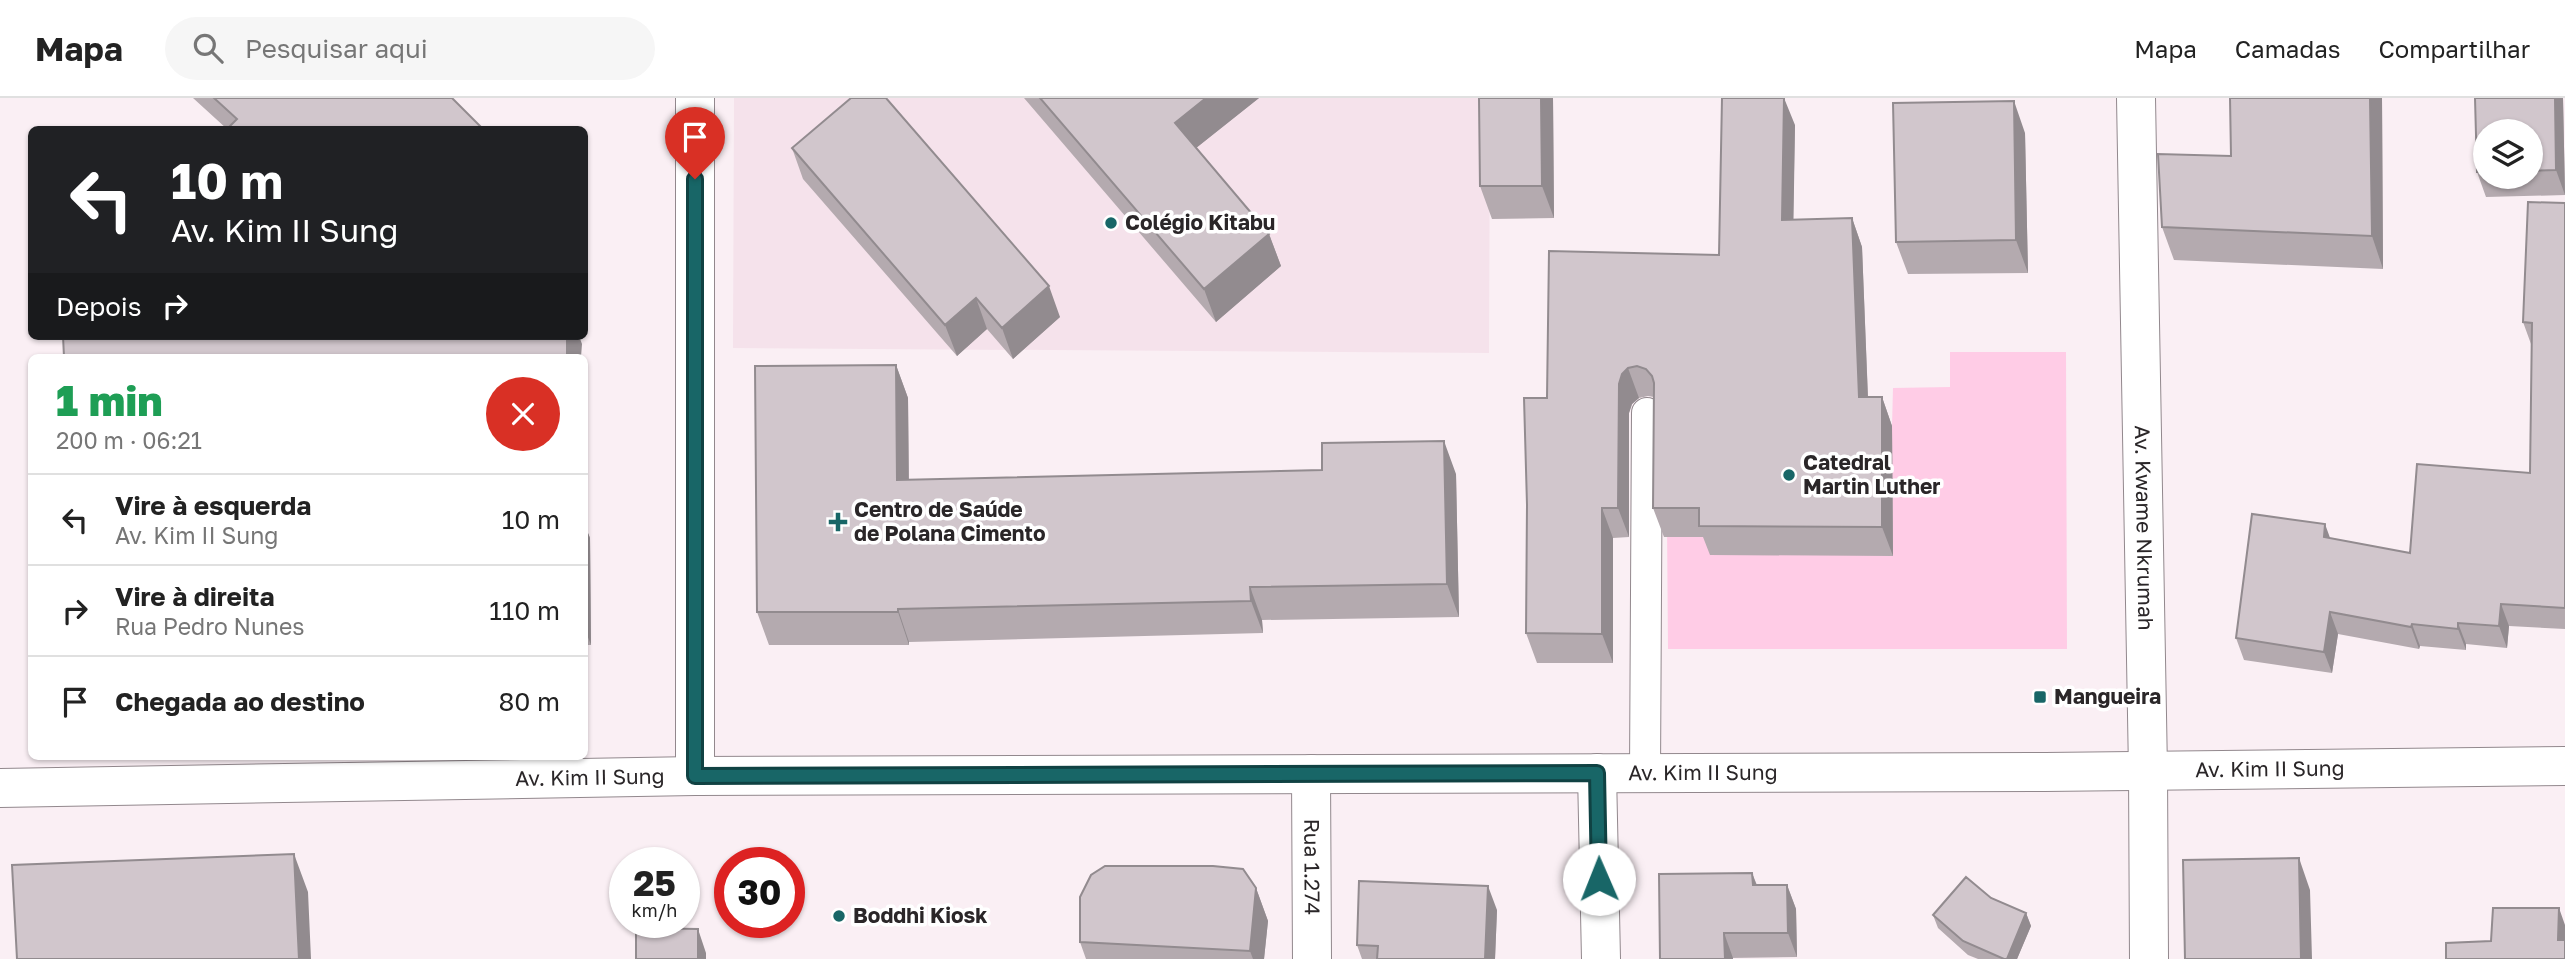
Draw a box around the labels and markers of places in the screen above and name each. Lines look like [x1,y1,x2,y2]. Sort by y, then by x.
pin [665,107,725,179]
place label: Colégio Kitabu [1125,209,1275,235]
marker: Colégio Kitabu [1103,215,1119,231]
place label: Catedral Martin Luther [1803,449,1941,499]
marker: Catedral Martin Luther [1781,467,1797,483]
place label: Centro de Saúde de Polana Cimento [854,496,1046,546]
marker: Centro de Saúde de Polana Cimento [828,512,848,532]
place label: Mangueira [2054,683,2161,709]
marker: Mangueira [2032,689,2048,705]
place label: Boddhi Kiosk [853,902,987,928]
marker: Boddhi Kiosk [831,908,847,924]

